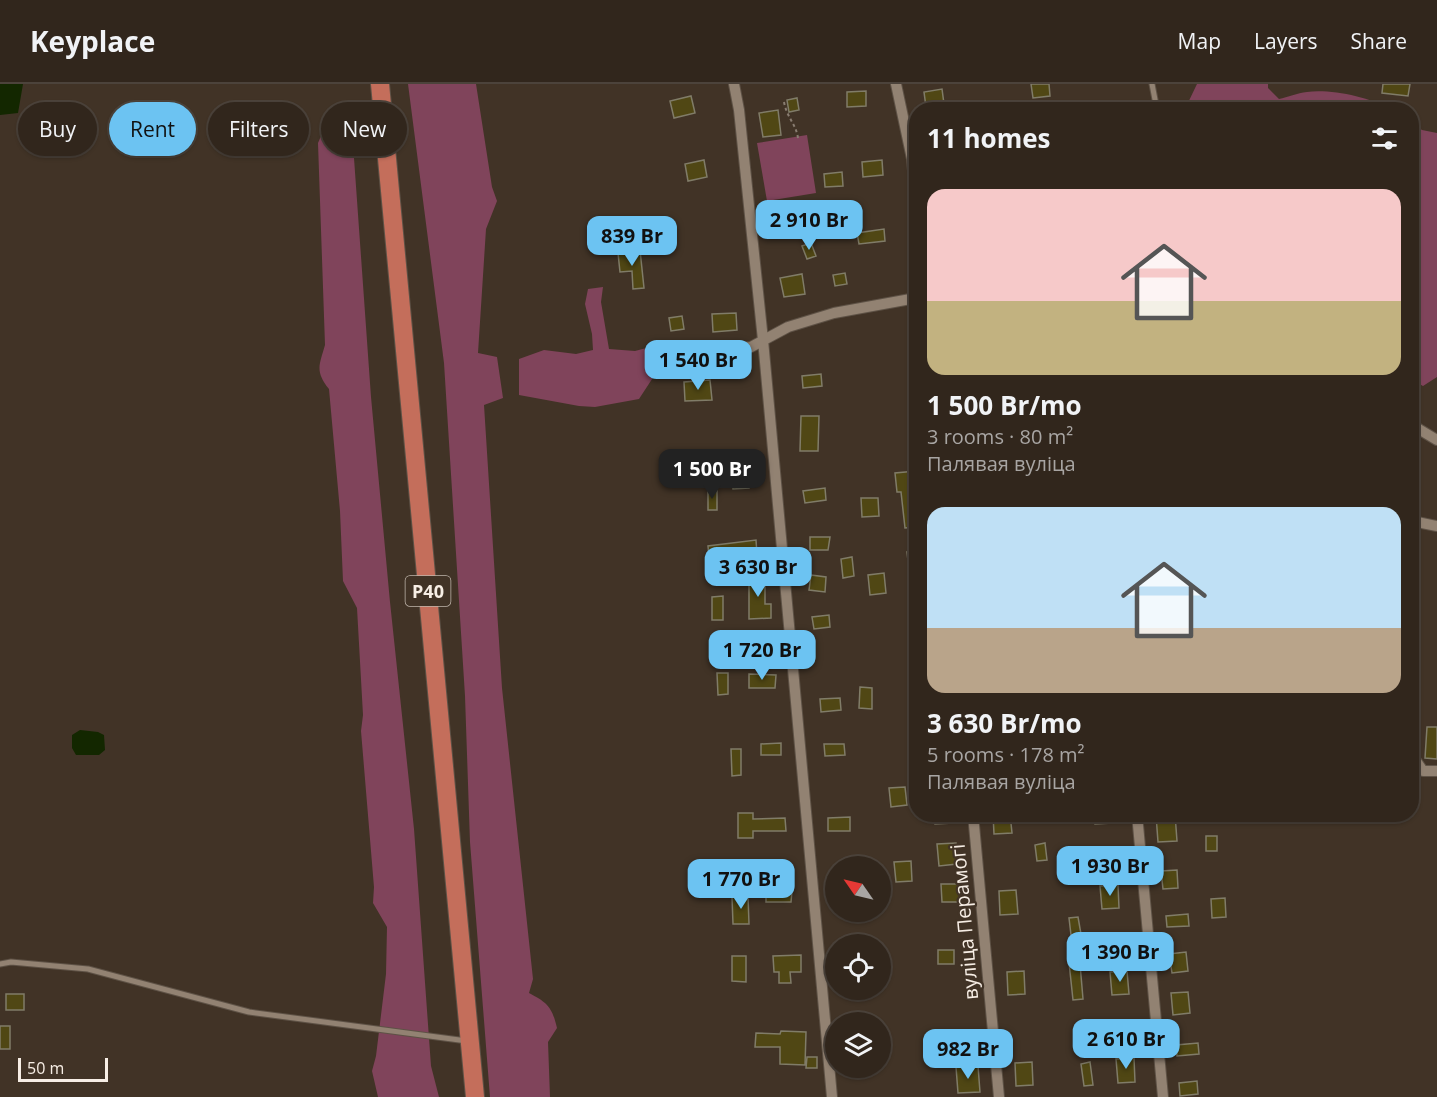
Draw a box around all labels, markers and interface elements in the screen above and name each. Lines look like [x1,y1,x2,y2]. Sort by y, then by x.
text: Keyplace [30,22,155,60]
text: Map [1178,27,1221,55]
text: Layers [1254,27,1318,55]
text: Share [1351,27,1407,55]
chip: Buy [18,102,97,156]
chip: Rent [109,102,196,156]
chip: Filters [208,102,309,156]
chip: New [321,102,407,156]
text: 11 homes [927,120,1051,156]
icon: filters [1368,122,1401,155]
pin: 2 910 Br [747,200,871,251]
text: 2 910 Br [770,206,848,233]
pin: 839 Br [583,216,681,267]
text: 839 Br [601,222,663,249]
icon: home [1110,228,1218,336]
pin: 1 540 Br [636,340,760,391]
text: 1 540 Br [659,346,737,373]
text: 1 500 Br/mo [927,387,1082,423]
text: 3 rooms · 80 m² [927,423,1073,450]
pin: 1 500 Br [650,449,774,500]
text: Палявая вуліца [927,450,1076,477]
text: 1 500 Br [673,455,751,482]
icon: home [1110,546,1218,654]
pin: 3 630 Br [696,547,820,598]
text: 3 630 Br [719,553,797,580]
road number: Р40 [406,576,450,606]
pin: 1 720 Br [700,630,824,681]
text: 1 720 Br [723,636,801,663]
text: 3 630 Br/mo [927,705,1082,741]
text: 5 rooms · 178 m² [927,741,1085,768]
text: Палявая вуліца [927,768,1076,795]
street label: вуліца Перамогі [944,843,984,1001]
pin: 1 930 Br [1048,846,1172,897]
text: 1 930 Br [1071,852,1149,879]
north arrow [825,856,891,922]
map controls [825,856,891,1078]
pin: 1 770 Br [679,859,803,910]
text: 1 770 Br [702,865,780,892]
pin: 1 390 Br [1058,932,1182,983]
button: locate [825,934,891,1000]
text: 1 390 Br [1081,938,1159,965]
button: layers [825,1012,891,1078]
pin: 2 610 Br [1064,1019,1188,1070]
text: 2 610 Br [1087,1025,1165,1052]
pin: 982 Br [919,1029,1017,1080]
text: 982 Br [937,1035,999,1062]
scale bar [18,1055,108,1082]
text: 50 m [27,1057,64,1079]

